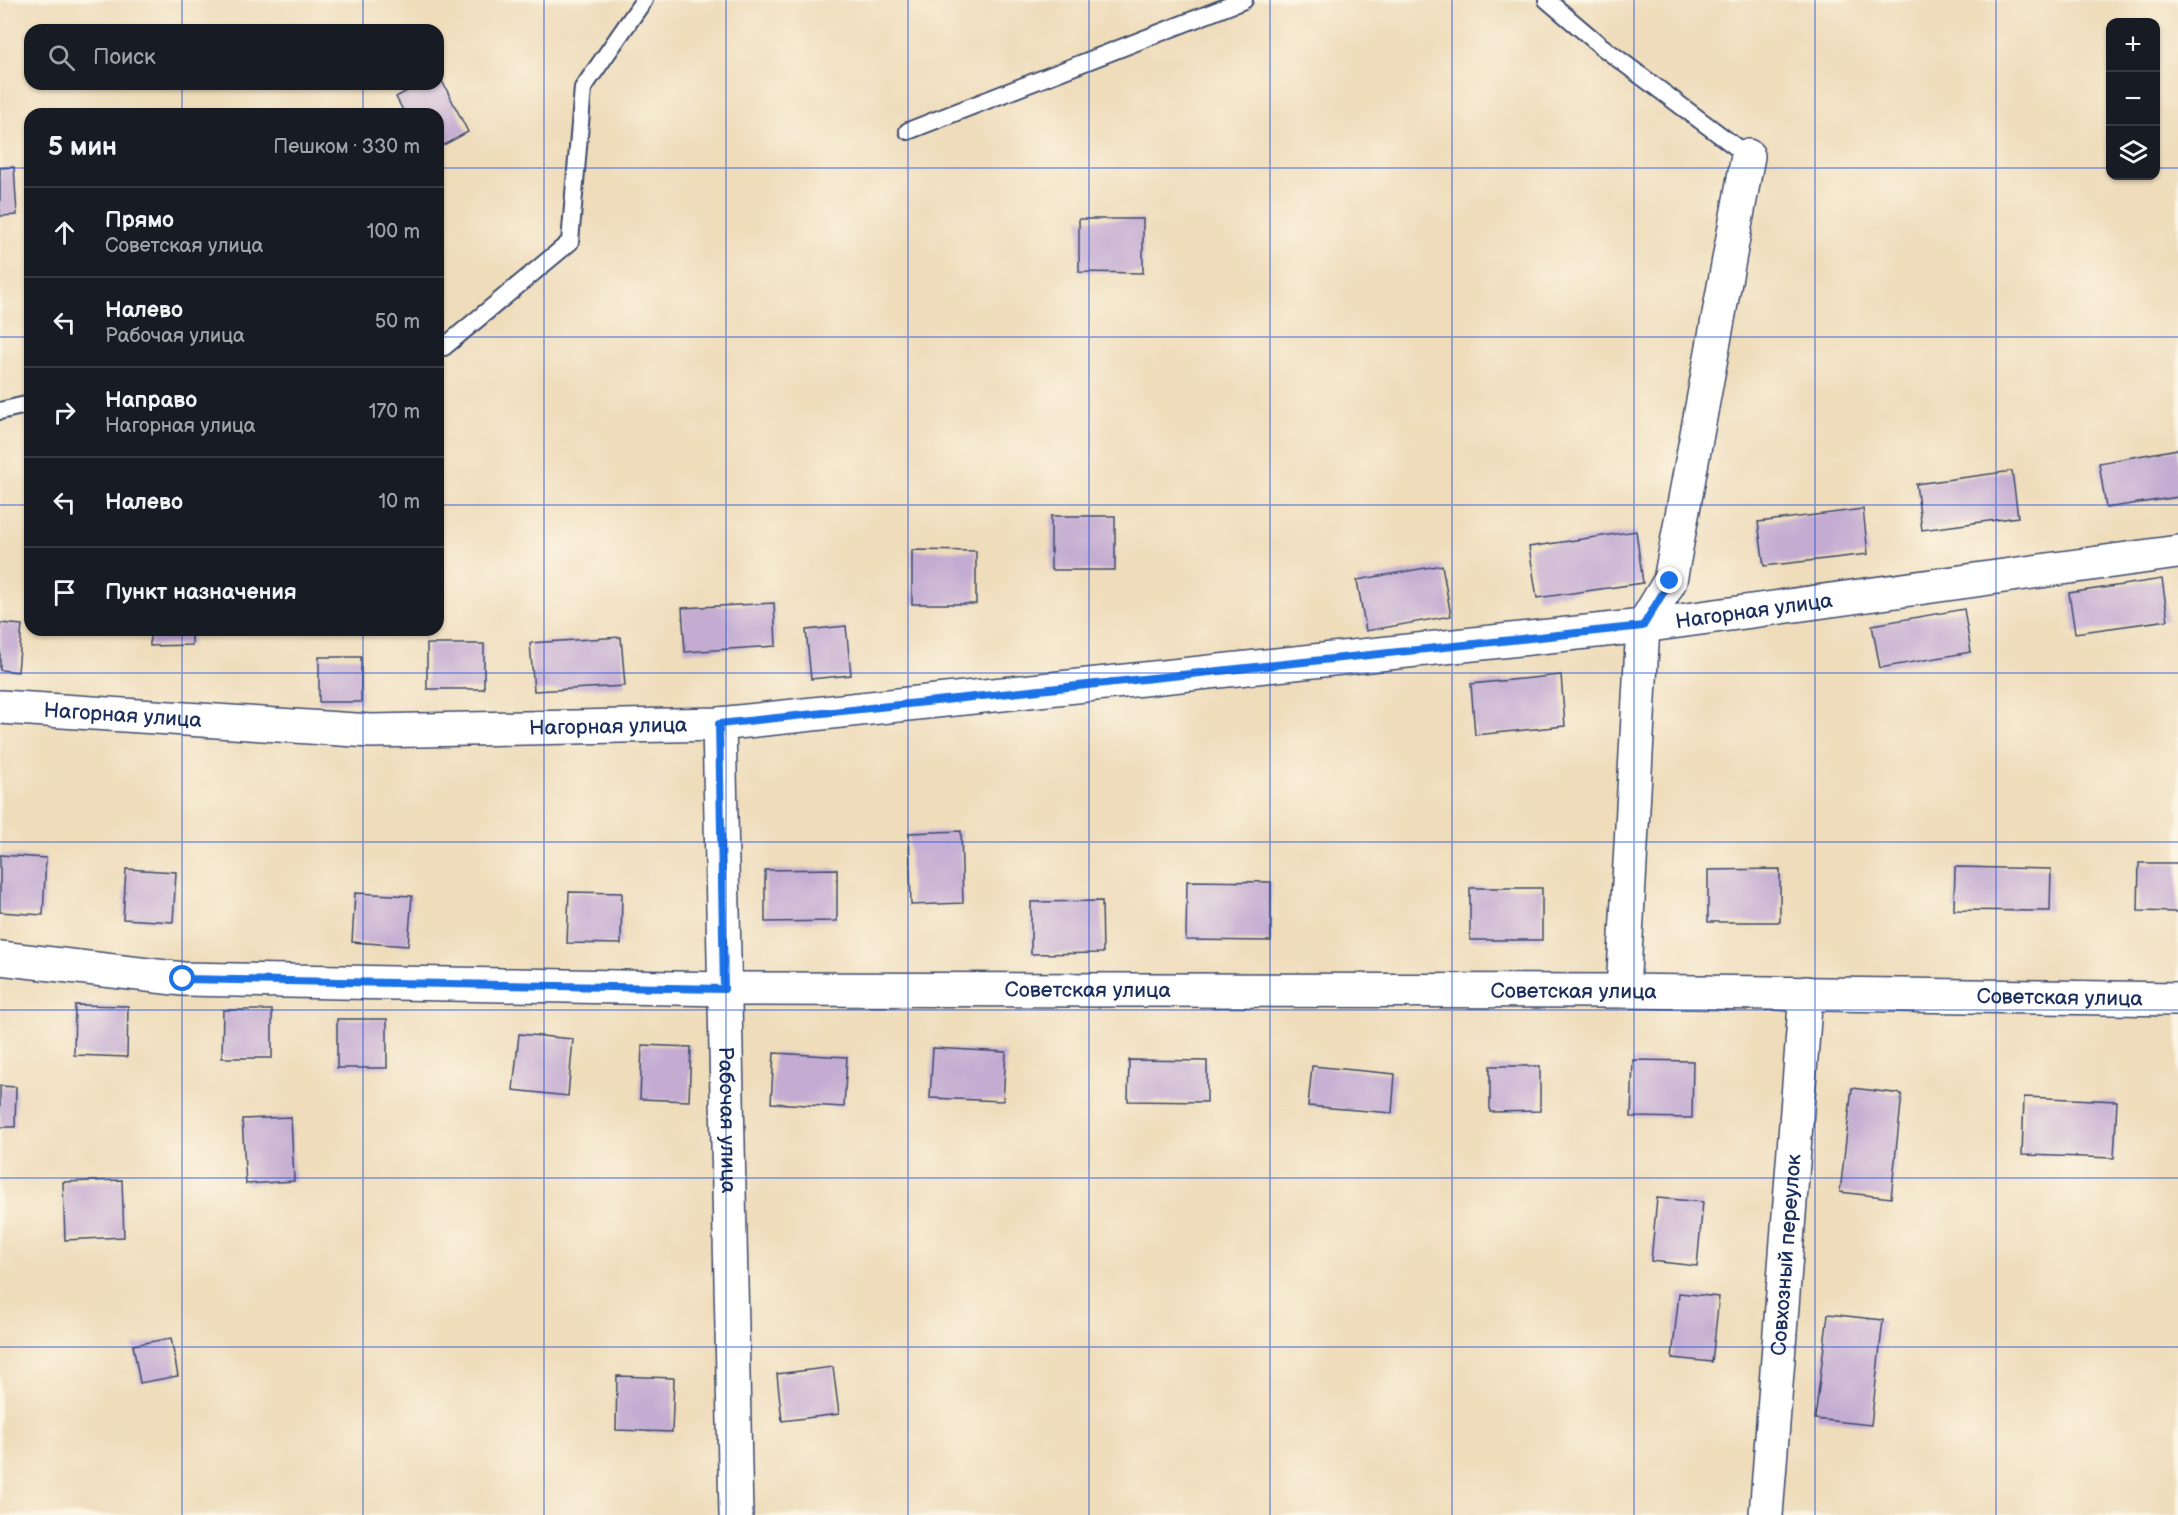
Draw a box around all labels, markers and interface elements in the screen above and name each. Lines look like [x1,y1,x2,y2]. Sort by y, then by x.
map controls [2106,18,2160,180]
button: + [2106,18,2160,72]
search box [24,24,444,90]
icon: search [45,41,78,74]
text: Поиск [93,44,156,71]
button: − [2106,72,2160,126]
button: layers [2106,126,2160,180]
text: 5 мин [48,132,117,163]
text: Пешком · 330 m [273,135,420,159]
text: Прямо [105,207,174,234]
icon: ahead [48,216,81,249]
text: 100 m [367,220,420,244]
text: Советская улица [105,234,263,258]
text: Налево [105,297,183,324]
icon: left [48,306,81,339]
text: 50 m [375,310,420,334]
text: Рабочая улица [105,324,245,348]
text: Направо [105,387,197,414]
icon: right [48,396,81,429]
text: 170 m [369,400,420,424]
text: Нагорная улица [105,414,256,438]
icon: left [48,486,81,519]
text: Налево [105,489,183,516]
text: 10 m [379,490,420,514]
route end [1656,567,1682,593]
icon: arrive [48,576,81,609]
text: Пункт назначения [105,579,297,606]
street label: Нагорная улица [1674,588,1835,634]
street label: Нагорная улица [43,698,203,733]
street label: Нагорная улица [529,713,688,741]
route start [169,965,195,991]
street label: Советская улица [1005,978,1171,1003]
street label: Советская улица [1491,979,1658,1004]
street label: Советская улица [1976,984,2144,1011]
street label: Рабочая улица [713,1046,741,1194]
street label: Совхозный переулок [1766,1153,1807,1357]

